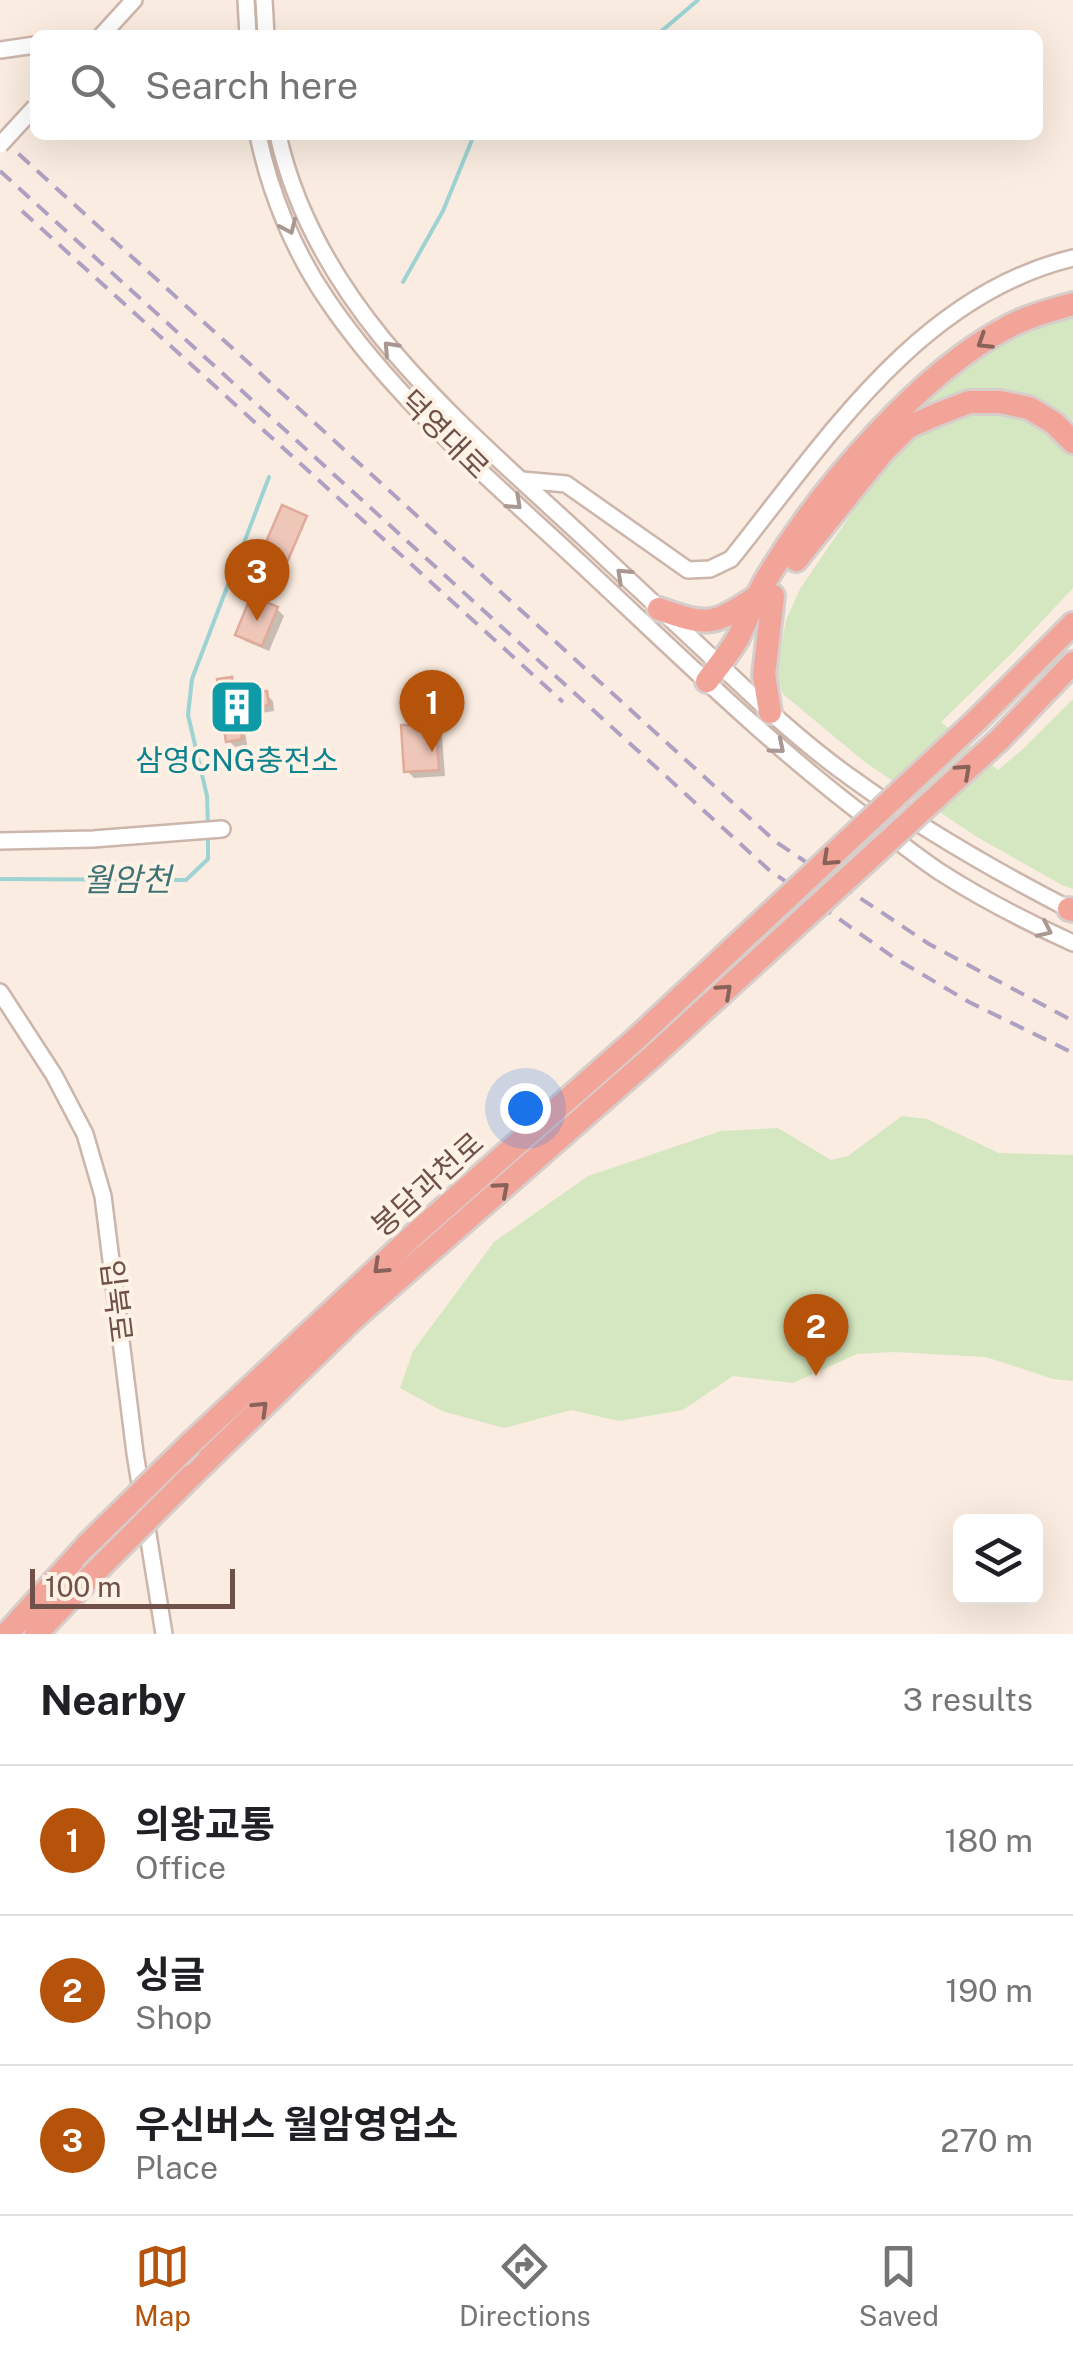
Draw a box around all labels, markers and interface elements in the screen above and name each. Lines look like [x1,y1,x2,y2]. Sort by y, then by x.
search box [30,30,1043,140]
icon: search [65,58,120,113]
text: Search here [145,63,358,108]
one-way arrow [277,217,297,235]
one-way arrow [977,330,995,349]
one-way arrow [384,341,402,360]
street label: 덕영대로 [393,382,497,486]
one-way arrow [503,491,522,509]
pin: 3 [224,538,290,621]
one-way arrow [616,569,634,587]
pin: 1 [400,670,464,752]
building icon: 삼영CNG충전소 [207,677,267,737]
one-way arrow [767,735,785,753]
place label: 삼영CNG충전소 [135,742,339,778]
one-way arrow [952,765,971,783]
one-way arrow [822,847,840,865]
water label: 월암천 [83,861,175,898]
one-way arrow [1035,918,1053,938]
one-way arrow [713,984,731,1002]
your location [500,1083,551,1134]
street label: 봉담과천로 [364,1124,490,1244]
one-way arrow [490,1183,508,1201]
one-way arrow [374,1255,392,1273]
street label: 입북로 [94,1258,140,1344]
pin: 2 [784,1294,848,1376]
one-way arrow [250,1402,268,1420]
map controls [953,1514,1043,1604]
button: layers [953,1514,1043,1604]
scale bar [30,1564,235,1608]
text: 100 m [45,1570,122,1603]
text: Nearby [40,1675,186,1724]
text: 3 results [903,1681,1033,1718]
text: 의왕교통 [135,1802,275,1847]
text: 1 [66,1822,79,1859]
text: 180 m [944,1822,1033,1859]
text: Office [135,1849,226,1886]
text: 싱글 [135,1952,205,1997]
text: 2 [62,1972,83,2009]
text: 190 m [945,1972,1033,2009]
text: Shop [135,1999,212,2036]
text: 우신버스 월암영업소 [135,2102,458,2147]
text: 3 [62,2122,83,2159]
text: 270 m [940,2122,1033,2159]
text: Place [135,2149,218,2186]
tab: Map [134,2239,191,2332]
tab: Directions [459,2239,591,2332]
tab: Saved [859,2239,939,2332]

